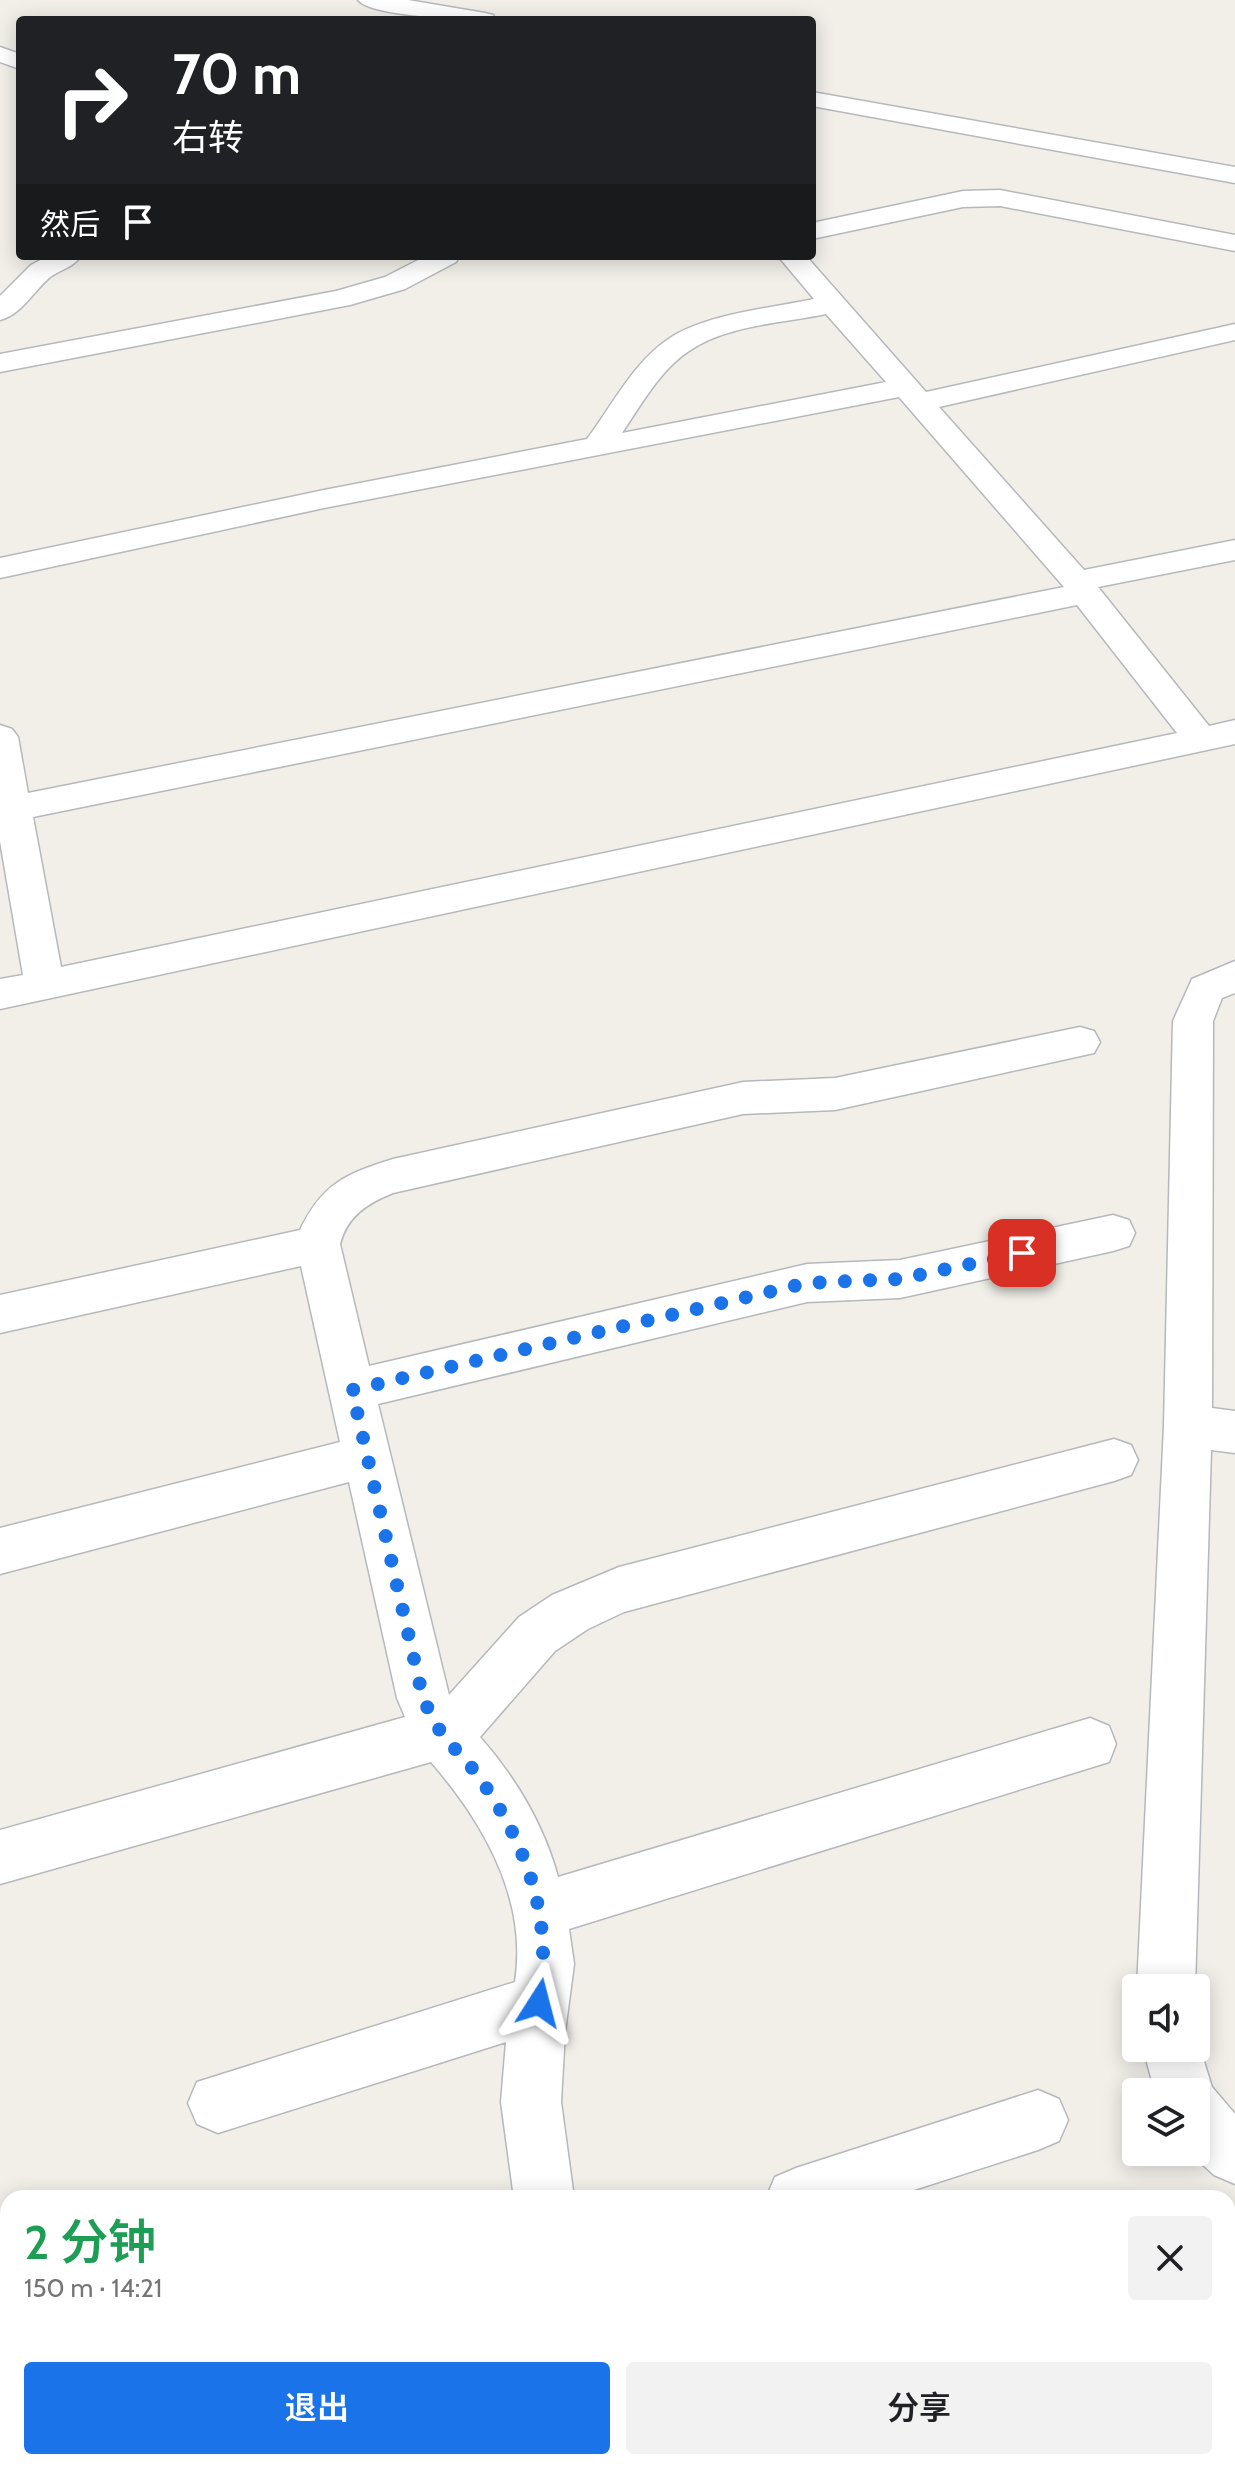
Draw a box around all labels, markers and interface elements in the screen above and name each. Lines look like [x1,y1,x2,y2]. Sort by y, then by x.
text: 70 m [172,40,301,108]
icon: right [40,48,144,152]
text: 右转 [172,115,244,159]
icon: arrive [116,200,160,244]
text: 然后 [40,206,100,243]
pin [988,1219,1056,1287]
icon: arrive [1000,1231,1044,1275]
position arrow [497,1961,581,2045]
map controls [1122,1974,1210,2166]
button: sound [1122,1974,1210,2062]
button: layers [1122,2078,1210,2166]
text: 2 分钟 [24,2213,156,2271]
button: close [1128,2216,1212,2300]
text: 150 m · 14:21 [24,2272,162,2304]
button: 退出 [24,2362,610,2454]
button: 分享 [626,2362,1212,2454]

